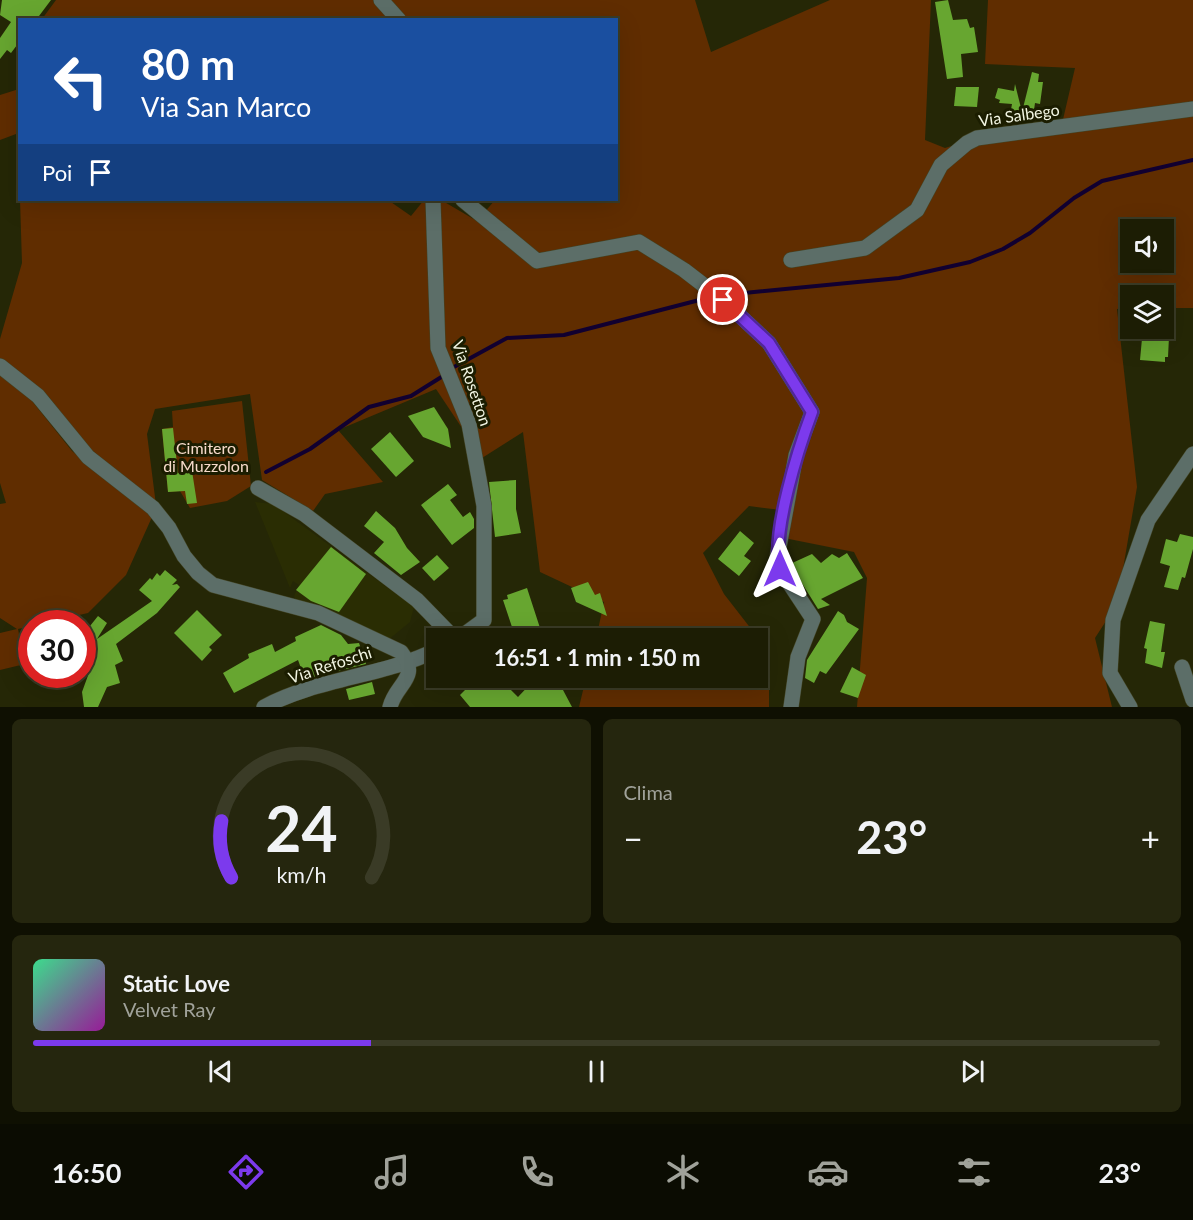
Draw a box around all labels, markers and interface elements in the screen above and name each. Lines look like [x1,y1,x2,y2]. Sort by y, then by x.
text: 80 m [141,39,235,89]
icon: left [42,42,120,120]
text: Via San Marco [141,90,311,123]
street label: Via Salbego [977,99,1061,130]
icon: arrive [84,156,117,189]
text: Poi [42,159,72,186]
map controls [1120,219,1174,339]
button: sound [1120,219,1174,273]
pin [697,274,748,325]
icon: arrive [706,283,739,316]
button: layers [1120,285,1174,339]
street label: Via Rosetton [449,337,496,428]
park label: Cimitero di Muzzolon [163,438,249,475]
position arrow [748,537,812,601]
speed limit sign: 30 [18,610,96,688]
street label: Via Refoschi [286,642,374,687]
text: 16:51 · 1 min · 150 m [494,644,700,671]
text: Clima [624,780,673,804]
text: 24 [265,790,337,865]
text: 23° [856,810,927,864]
text: − [624,818,643,858]
text: + [1141,818,1160,858]
text: km/h [276,862,326,888]
text: Static Love [123,970,230,997]
text: Velvet Ray [123,997,216,1021]
icon: previous [204,1055,237,1088]
icon: pause [580,1055,613,1088]
icon: next [956,1055,989,1088]
icon: directions [225,1151,267,1193]
icon: music [371,1151,413,1193]
icon: phone [516,1151,558,1193]
icon: climate [662,1151,704,1193]
icon: car [807,1151,849,1193]
icon: filters [953,1151,995,1193]
text: 16:50 [52,1156,121,1189]
text: 23° [1099,1156,1141,1189]

